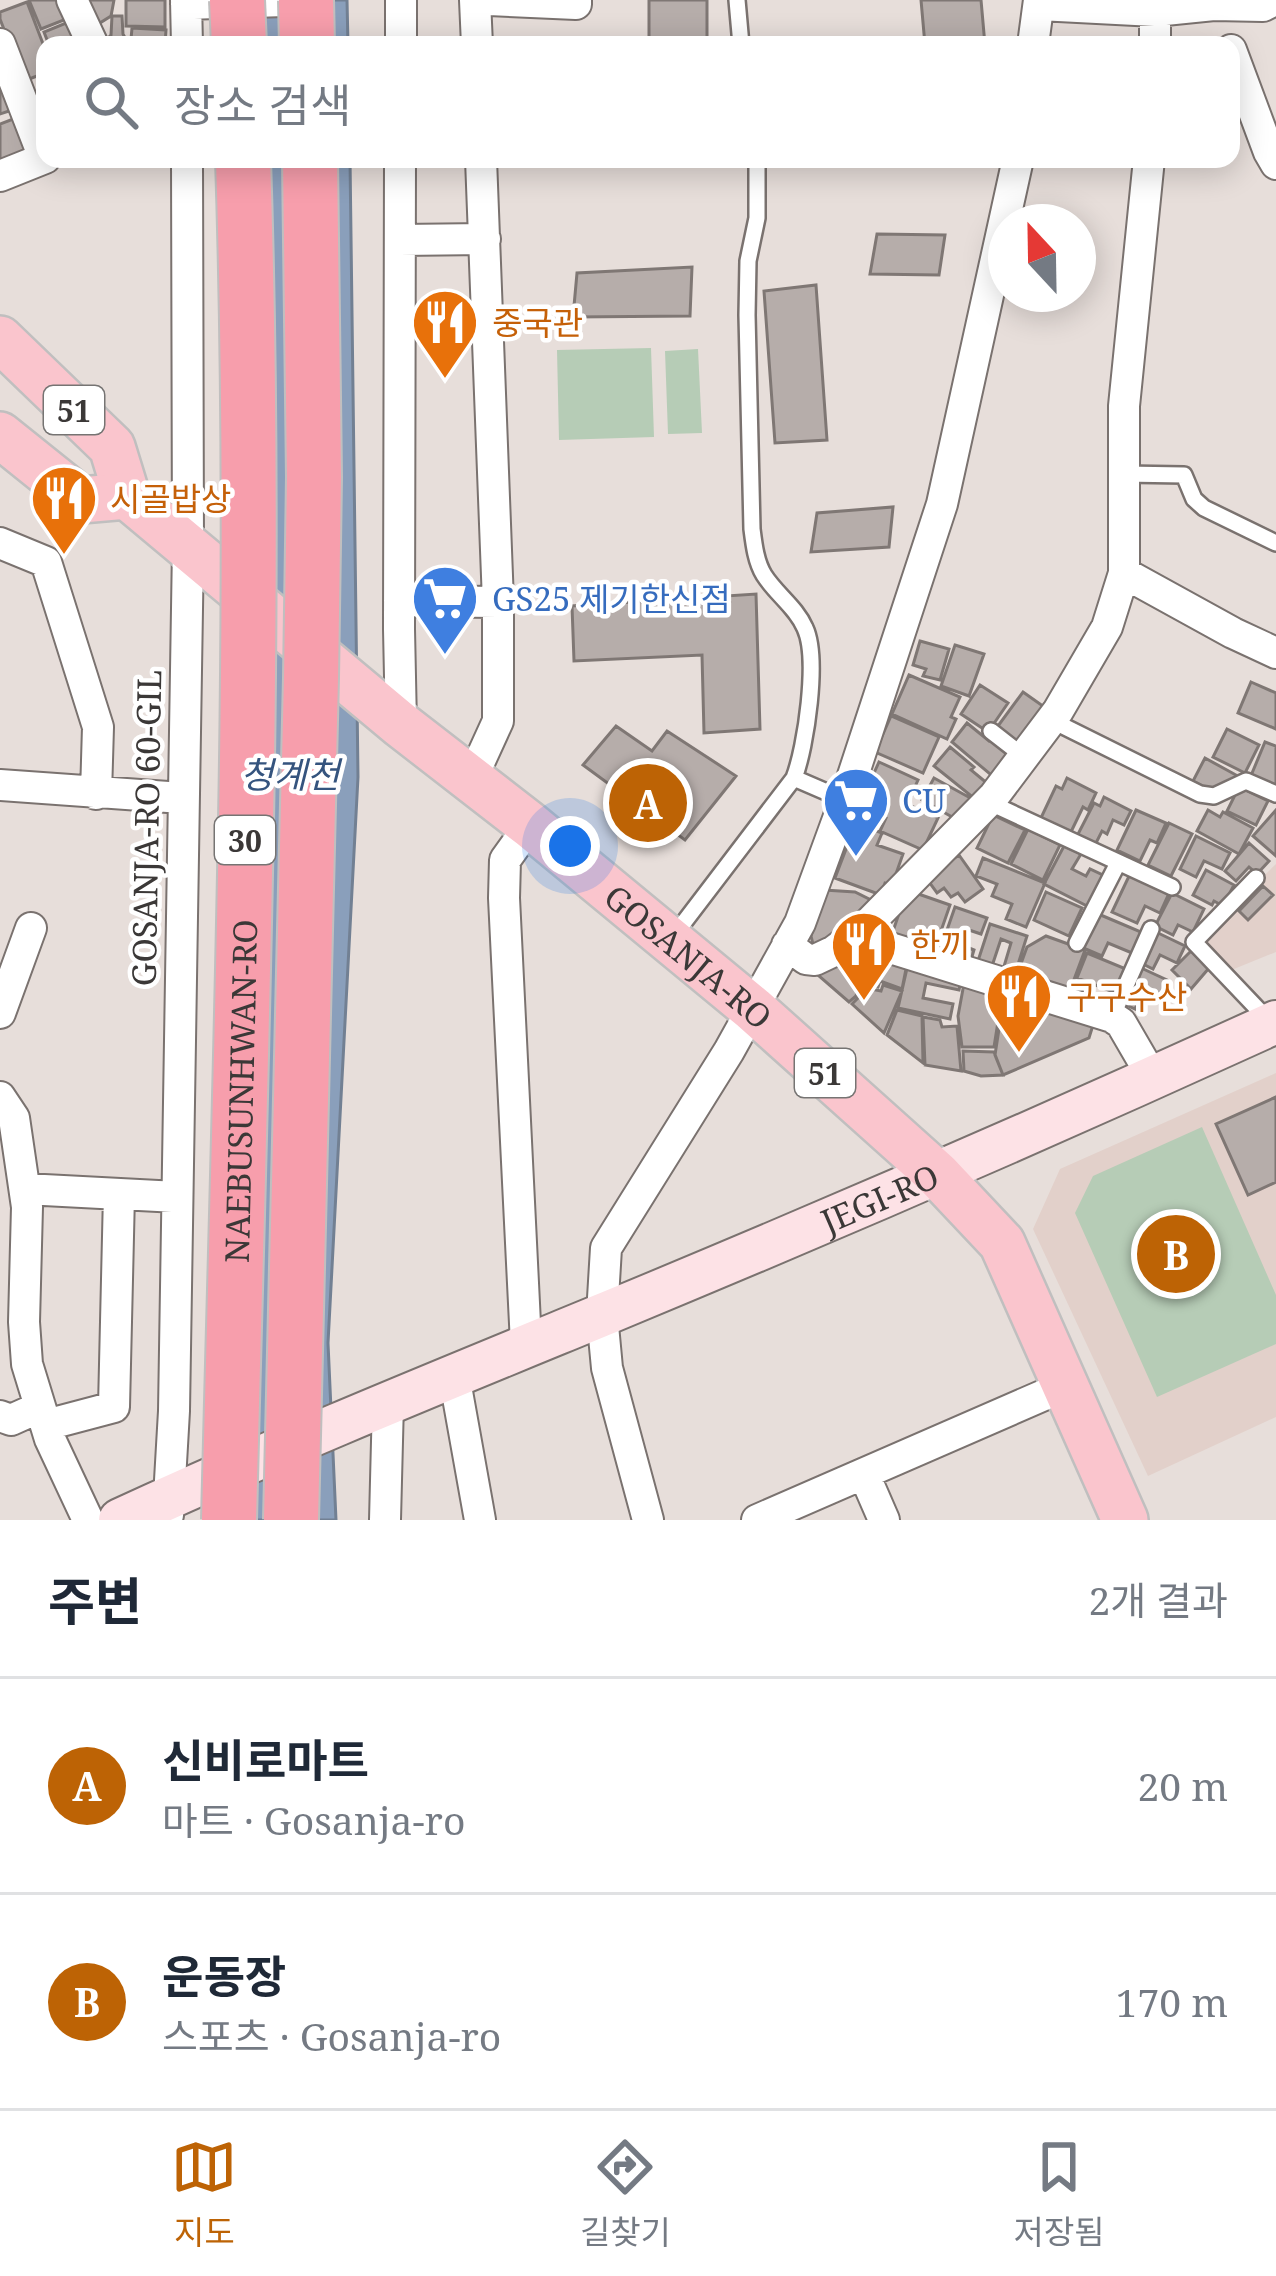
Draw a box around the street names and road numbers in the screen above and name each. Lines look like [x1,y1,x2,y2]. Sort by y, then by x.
road number: 51 [44,386,104,434]
street label: GOSANJA-RO 60-GIL [121,669,171,987]
road number: 30 [215,816,275,864]
street label: GOSANJA-RO [596,874,782,1038]
street label: NAEBUSUNHWAN-RO [213,919,267,1264]
road number: 51 [795,1049,855,1097]
street label: JEGI-RO [813,1153,945,1243]

